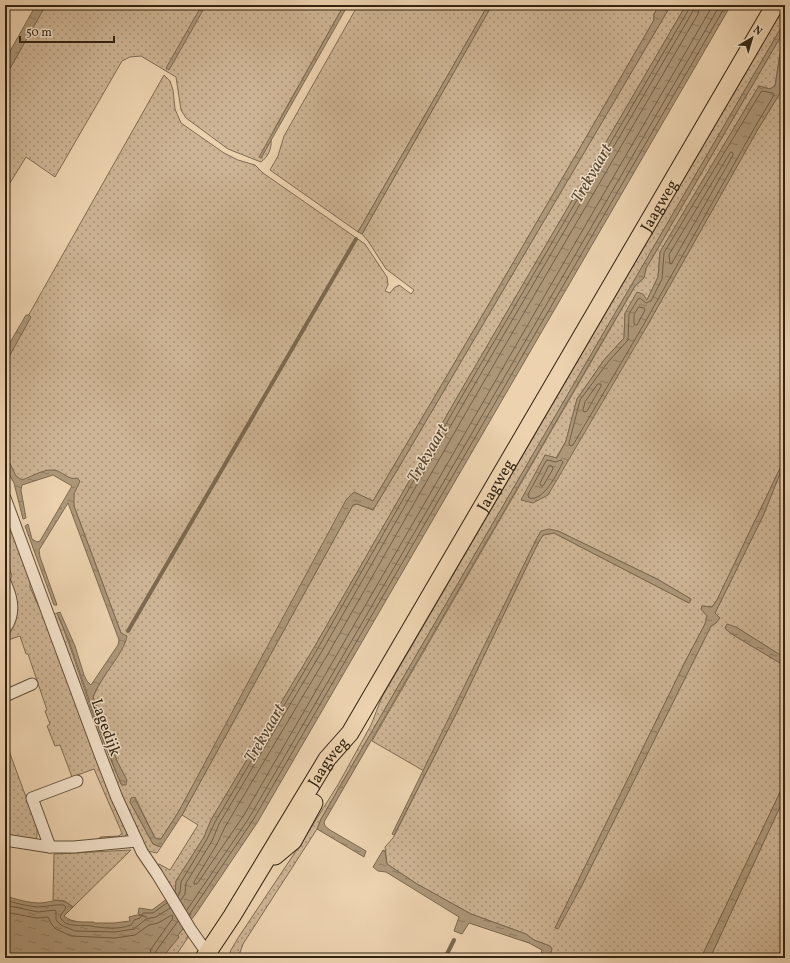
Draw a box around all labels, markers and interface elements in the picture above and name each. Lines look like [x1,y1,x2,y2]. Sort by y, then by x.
scale bar [20,18,114,44]
north arrow [732,18,772,58]
text: N [749,23,765,40]
text: 50 m [26,25,52,41]
water label: Trekvaart [566,140,619,207]
street label: Jaagweg [636,176,684,236]
water label: Trekvaart [402,420,455,487]
street label: Jaagweg [473,456,521,516]
street label: Lagedijk [85,696,126,760]
water label: Trekvaart [239,700,292,767]
street label: Jaagweg [303,733,354,792]

